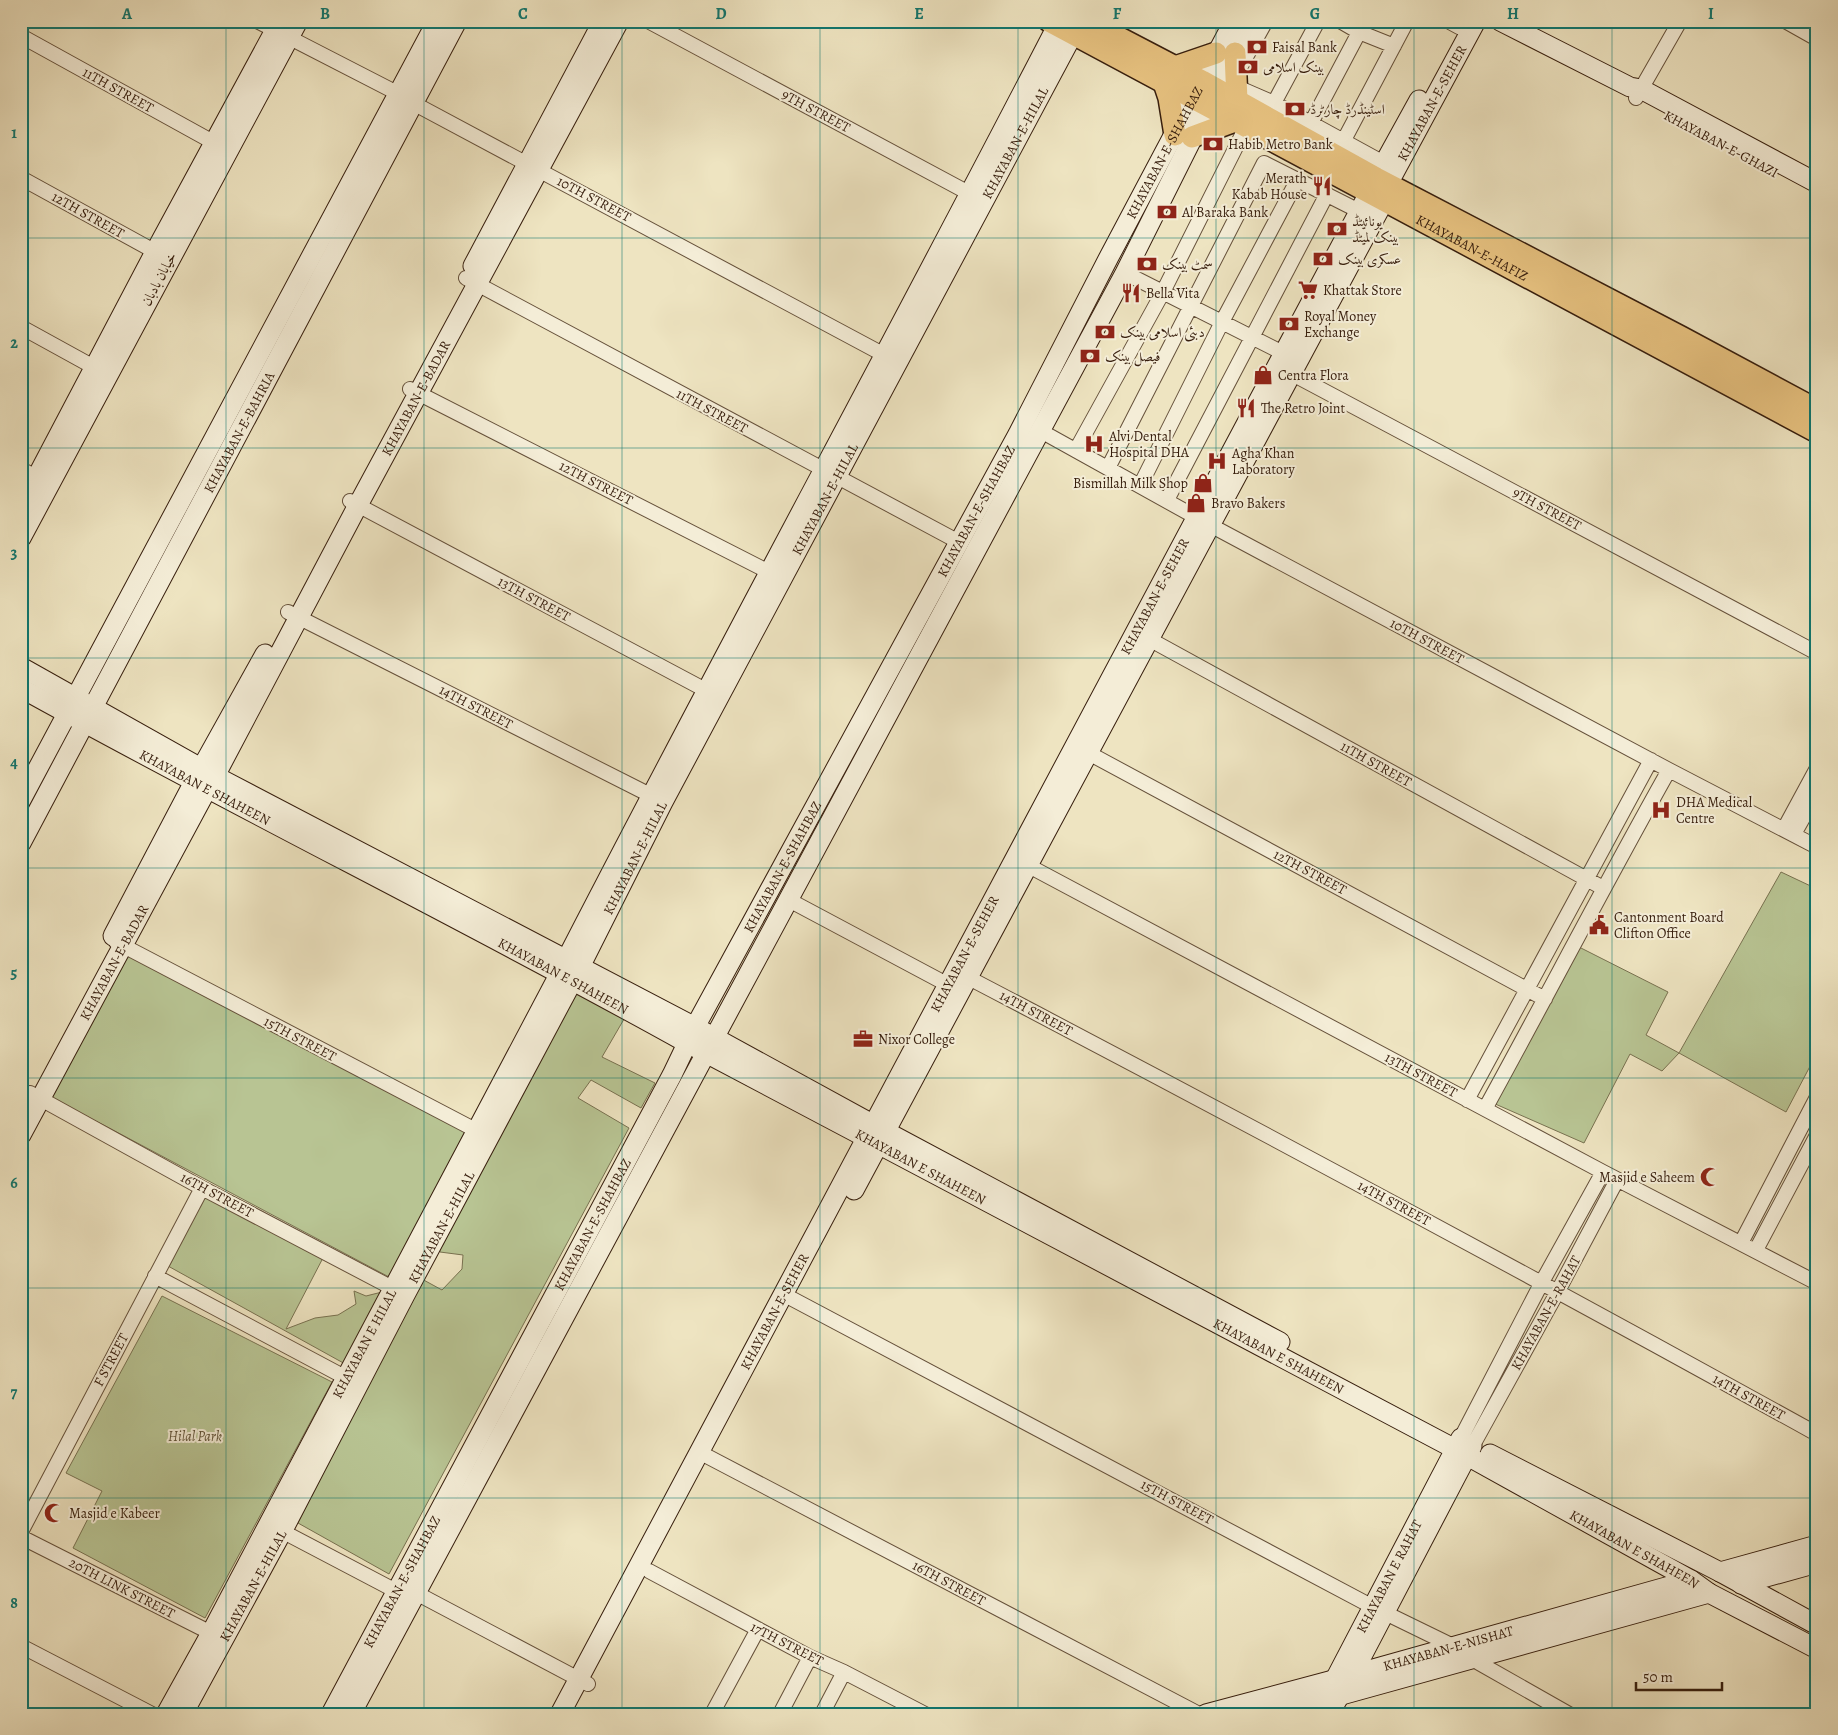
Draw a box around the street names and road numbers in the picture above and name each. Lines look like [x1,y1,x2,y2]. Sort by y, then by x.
street label: KHAYABAN-E-SEHER [1393,41,1471,165]
street label: 11TH STREET [79,63,157,117]
street label: KHAYABAN-E-HILAL [977,83,1053,202]
street label: KHAYABAN-E-SHAHBAZ [1121,83,1207,222]
street label: 9TH STREET [778,85,854,137]
street label: KHAYABAN-E-GHAZI [1660,106,1782,182]
street label: 10TH STREET [554,172,635,227]
street label: 12TH STREET [48,187,128,243]
street label: KHAYABAN-E-HAFIZ [1413,210,1532,285]
street label: خیابان بادبان [137,249,181,309]
street label: KHAYABAN-E-BADAR [377,336,455,459]
street label: KHAYABAN-E-BAHRIA [199,368,279,496]
street label: 11TH STREET [673,384,751,438]
street label: KHAYABAN-E-HILAL [787,439,863,558]
street label: KHAYABAN-E-SHAHBAZ [932,442,1020,580]
street label: 12TH STREET [556,456,636,510]
street label: 9TH STREET [1509,483,1585,535]
street label: KHAYABAN-E-SEHER [1116,534,1193,658]
street label: 13TH STREET [494,572,574,626]
street label: 10TH STREET [1387,614,1468,669]
street label: 14TH STREET [436,680,516,734]
street label: 11TH STREET [1337,737,1415,791]
street label: KHAYABAN E SHAHEEN [136,745,274,830]
street label: KHAYABAN-E-HILAL [598,797,672,918]
street label: KHAYABAN-E-SHAHBAZ [739,797,826,936]
street label: 12TH STREET [1270,845,1350,899]
street label: KHAYABAN-E-SEHER [926,892,1003,1015]
street label: KHAYABAN-E-BADAR [75,901,153,1024]
street label: KHAYABAN E SHAHEEN [495,933,632,1019]
street label: 14TH STREET [996,986,1076,1040]
street label: 15TH STREET [260,1012,340,1066]
street label: 13TH STREET [1381,1048,1461,1102]
street label: KHAYABAN E SHAHEEN [852,1124,989,1209]
street label: KHAYABAN-E-SHAHBAZ [549,1155,635,1294]
street label: KHAYABAN-E-HILAL [404,1167,479,1287]
street label: 16TH STREET [177,1168,257,1222]
street label: 14TH STREET [1354,1176,1434,1230]
street label: KHAYABAN-E-SEHER [735,1249,813,1373]
street label: KHAYABAN-E-RAHAT [1507,1252,1586,1374]
street label: KHAYABAN E HILAL [327,1285,401,1401]
street label: KHAYABAN E SHAHEEN [1210,1313,1348,1398]
street label: F STREET [89,1330,133,1390]
street label: 14TH STREET [1709,1369,1789,1425]
street label: 15TH STREET [1137,1475,1217,1529]
street label: KHAYABAN E SHAHEEN [1566,1505,1703,1593]
street label: KHAYABAN-E-SHAHBAZ [359,1512,445,1651]
street label: KHAYABAN E RAHAT [1351,1516,1426,1636]
street label: KHAYABAN-E-HILAL [215,1526,291,1645]
street label: 20TH LINK STREET [66,1553,178,1623]
street label: 16TH STREET [909,1556,989,1610]
street label: 17TH STREET [747,1617,827,1671]
street label: KHAYABAN-E-NISHAT [1381,1621,1516,1675]

